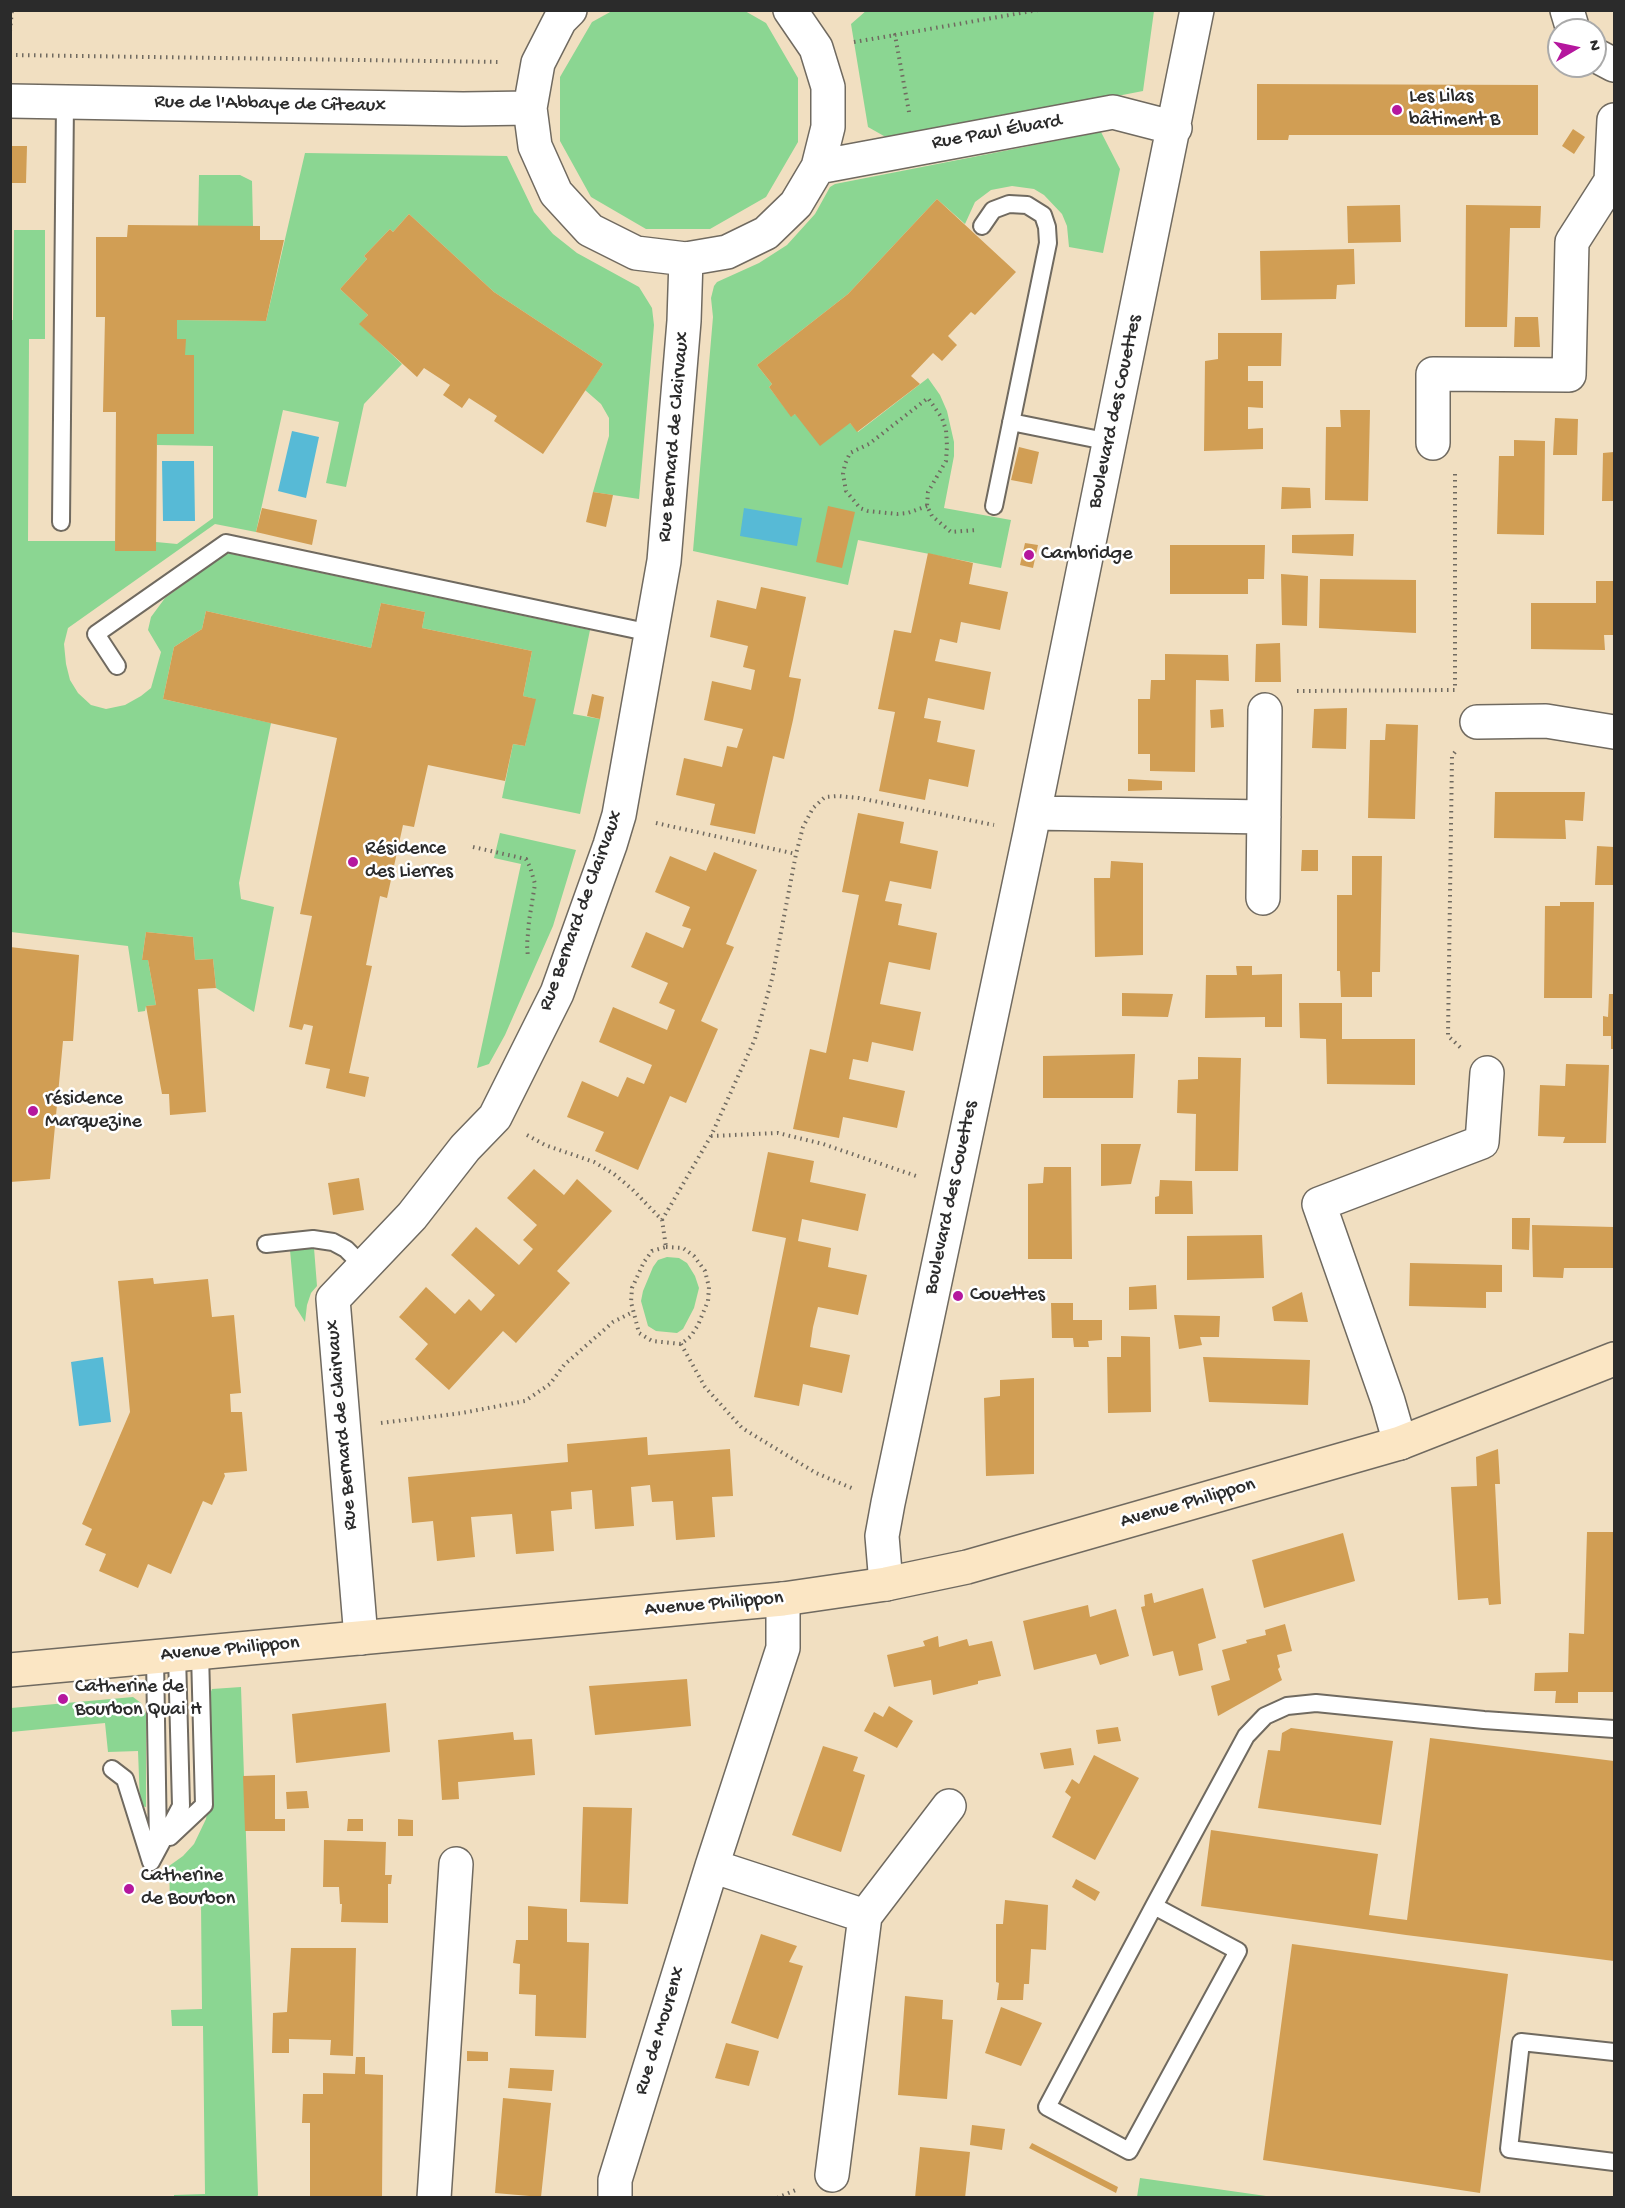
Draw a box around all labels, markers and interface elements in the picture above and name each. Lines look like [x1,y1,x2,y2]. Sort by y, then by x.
north arrow [1547,18,1607,78]
text: N [1583,39,1603,52]
place label: Les Lilas bâtiment B [1409,86,1500,133]
street label: Rue de l'Abbaye de Cîteaux [154,91,386,119]
marker: Les Lilas bâtiment B [1390,103,1404,117]
street label: Rue Paul Éluard [930,110,1064,156]
street label: Boulevard des Couettes [1084,313,1148,511]
street label: Rue Bernard de Clairvaux [654,331,696,543]
place label: Cambridge [1041,543,1133,567]
marker: Cambridge [1022,548,1036,562]
street label: Rue Bernard de Clairvaux [535,808,629,1014]
place label: Résidence des Lierres [365,838,453,885]
marker: Résidence des Lierres [346,855,360,869]
place label: résidence Marquezine [45,1088,142,1135]
street label: Boulevard des Couettes [920,1099,984,1297]
marker: résidence Marquezine [26,1104,40,1118]
place label: Couettes [970,1284,1045,1308]
marker: Couettes [951,1289,965,1303]
street label: Rue Bernard de Clairvaux [322,1319,364,1531]
street label: Avenue Philippon [1118,1473,1258,1535]
street label: Avenue Philippon [644,1587,784,1623]
street label: Avenue Philippon [160,1632,300,1668]
place label: Catherine de Bourbon Quai H [75,1676,202,1723]
marker: Catherine de Bourbon Quai H [56,1692,70,1706]
place label: Catherine de Bourbon [141,1865,235,1912]
marker: Catherine de Bourbon [122,1882,136,1896]
street label: Rue de Mourenx [630,1964,692,2098]

